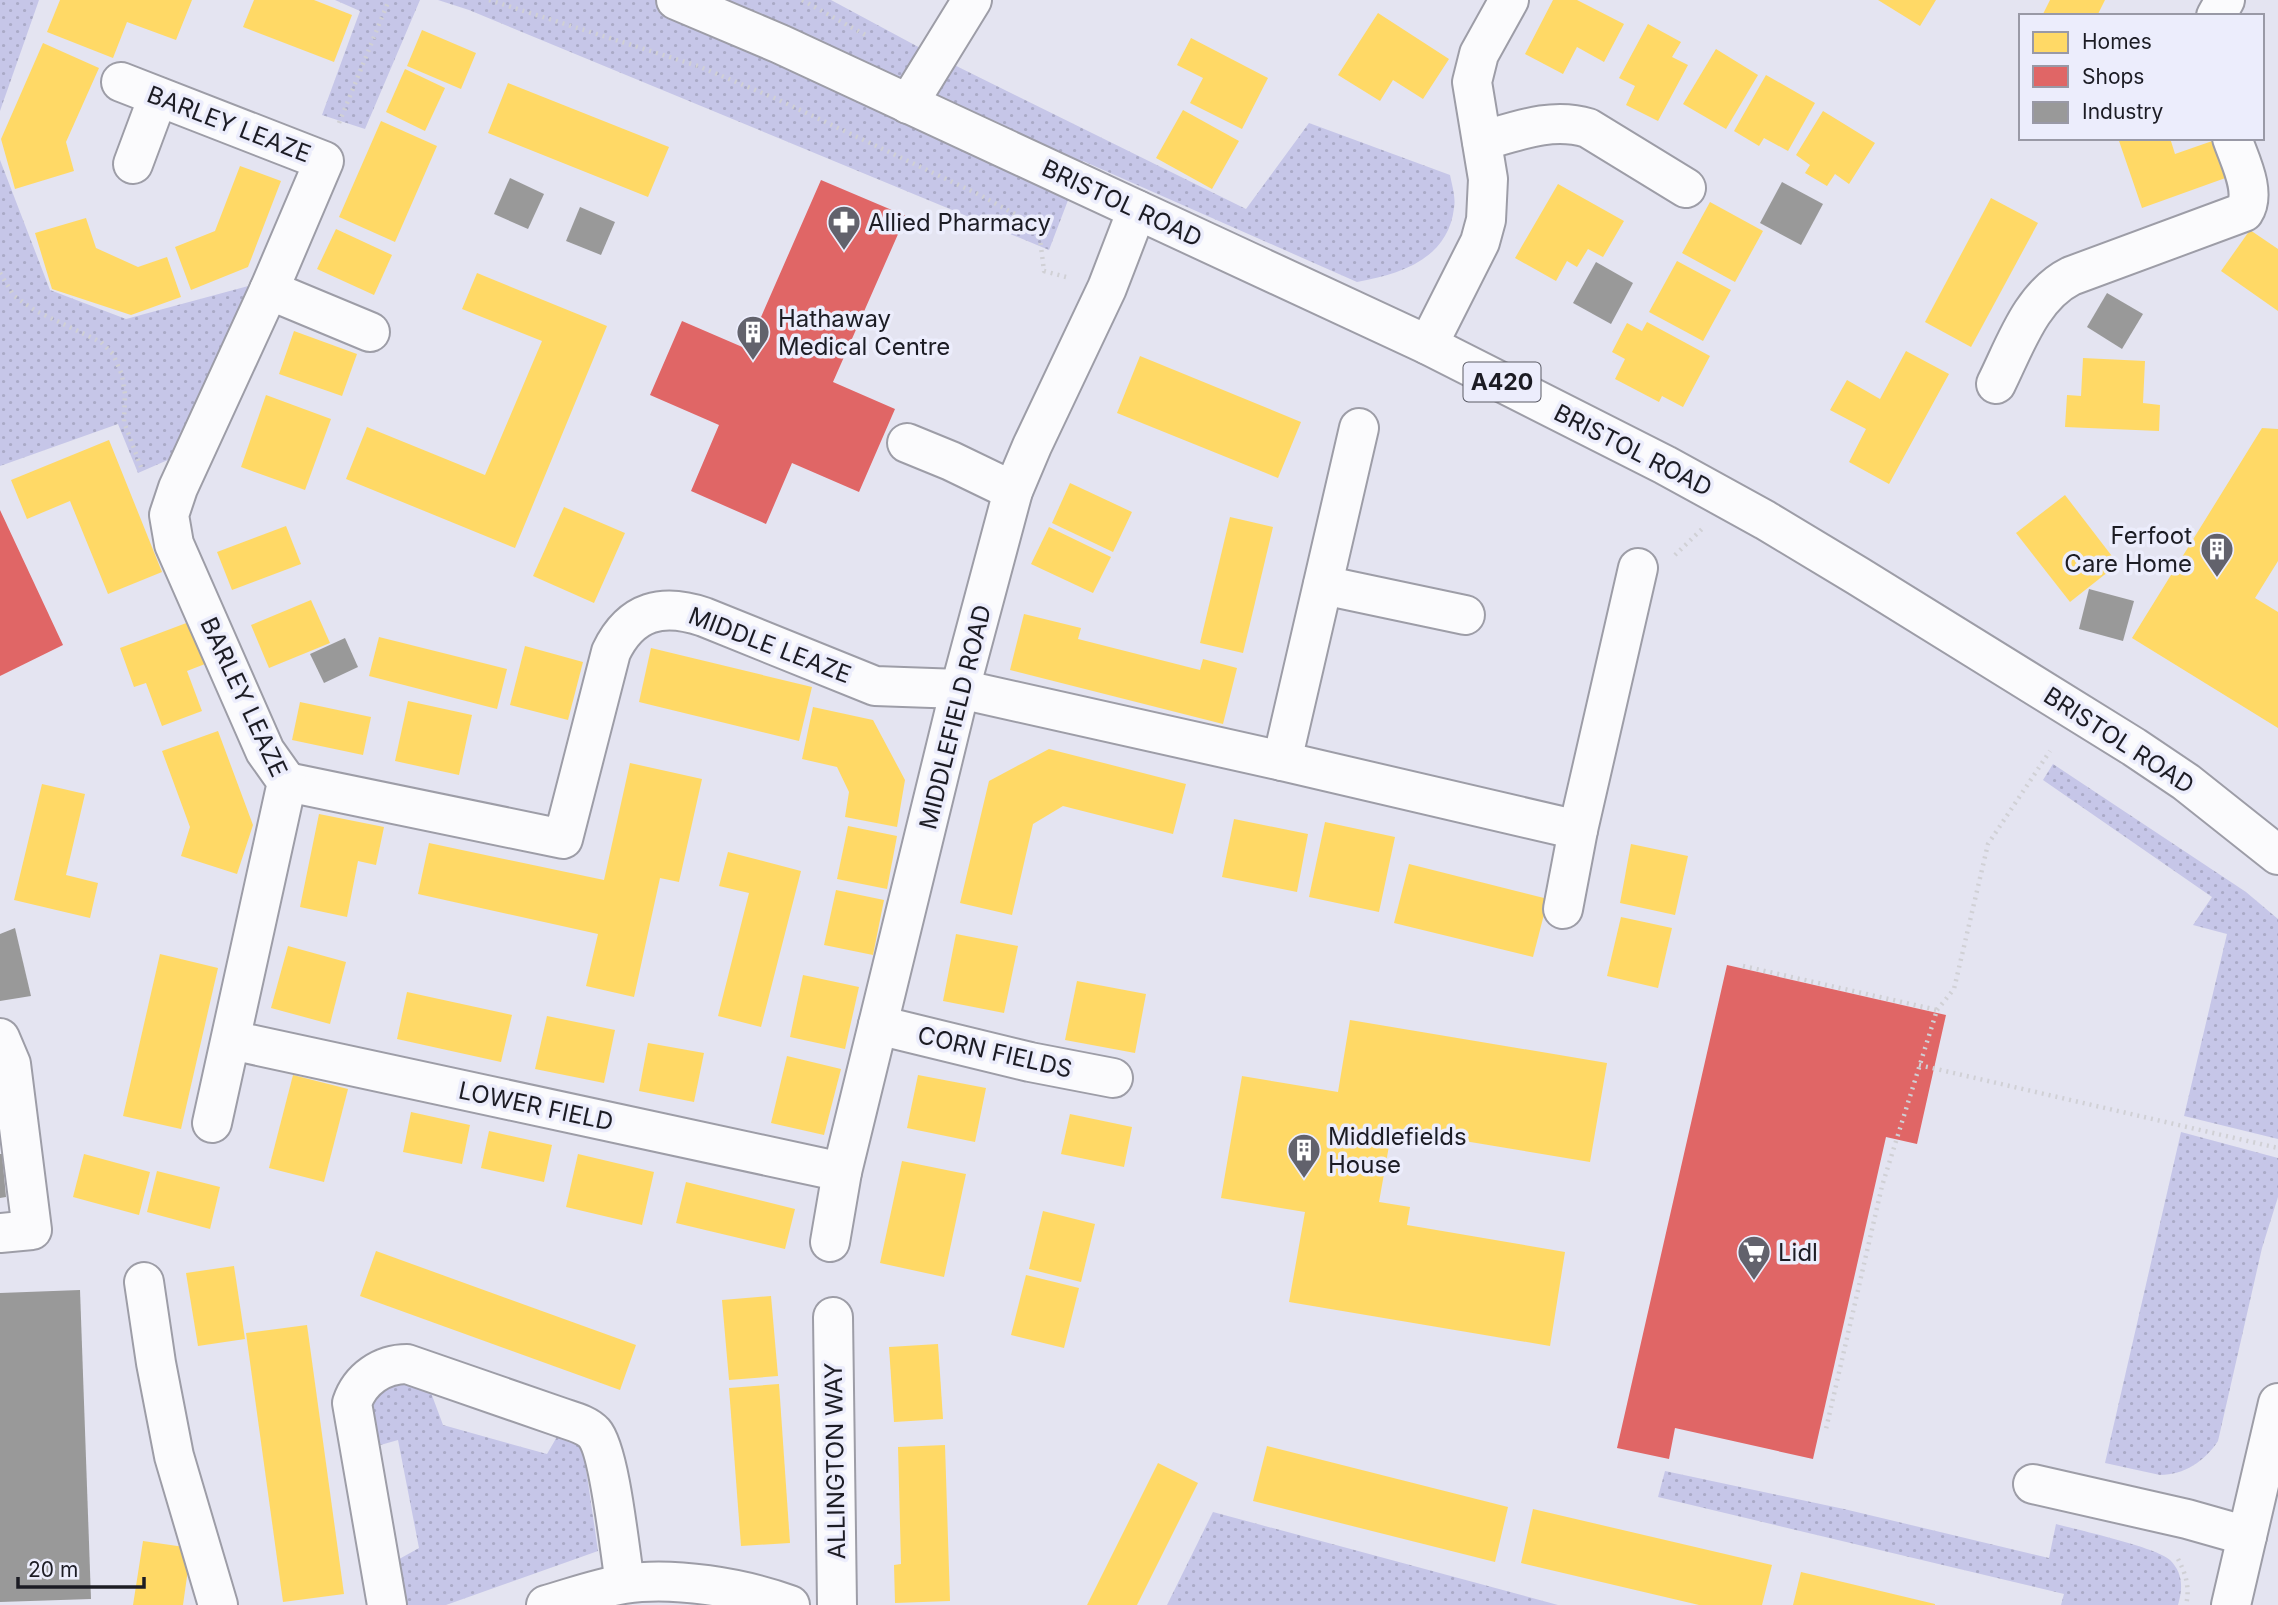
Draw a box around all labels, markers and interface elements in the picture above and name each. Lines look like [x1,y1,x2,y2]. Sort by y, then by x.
legend [2019,14,2264,140]
text: Homes [2082,29,2152,54]
text: Shops [2082,64,2144,89]
street label: BARLEY LEAZE [143,79,315,169]
text: Industry [2082,99,2164,124]
street label: BRISTOL ROAD [1037,153,1207,253]
pharmacy icon: Allied Pharmacy [825,203,863,252]
place label: Allied Pharmacy [868,208,1051,237]
place label: Hathaway Medical Centre [778,304,950,361]
building icon: Hathaway Medical Centre [734,313,772,362]
road number: A420 [1464,362,1540,402]
street label: BRISTOL ROAD [1549,398,1717,502]
place label: Ferfoot Care Home [2064,521,2192,578]
building icon: Ferfoot Care Home [2198,530,2236,579]
street label: MIDDLE LEAZE [685,601,855,689]
street label: MIDDLEFIELD ROAD [913,602,997,832]
street label: BARLEY LEAZE [194,613,294,781]
street label: BRISTOL ROAD [2038,681,2200,799]
street label: CORN FIELDS [915,1020,1075,1084]
street label: LOWER FIELD [456,1075,616,1137]
place label: Middlefields House [1328,1122,1467,1179]
building icon: Middlefields House [1285,1131,1323,1180]
supermarket icon: Lidl [1735,1233,1773,1282]
place label: Lidl [1778,1238,1818,1267]
street label: ALLINGTON WAY [819,1362,851,1560]
scale bar [18,1546,144,1590]
text: 20 m [28,1557,78,1582]

